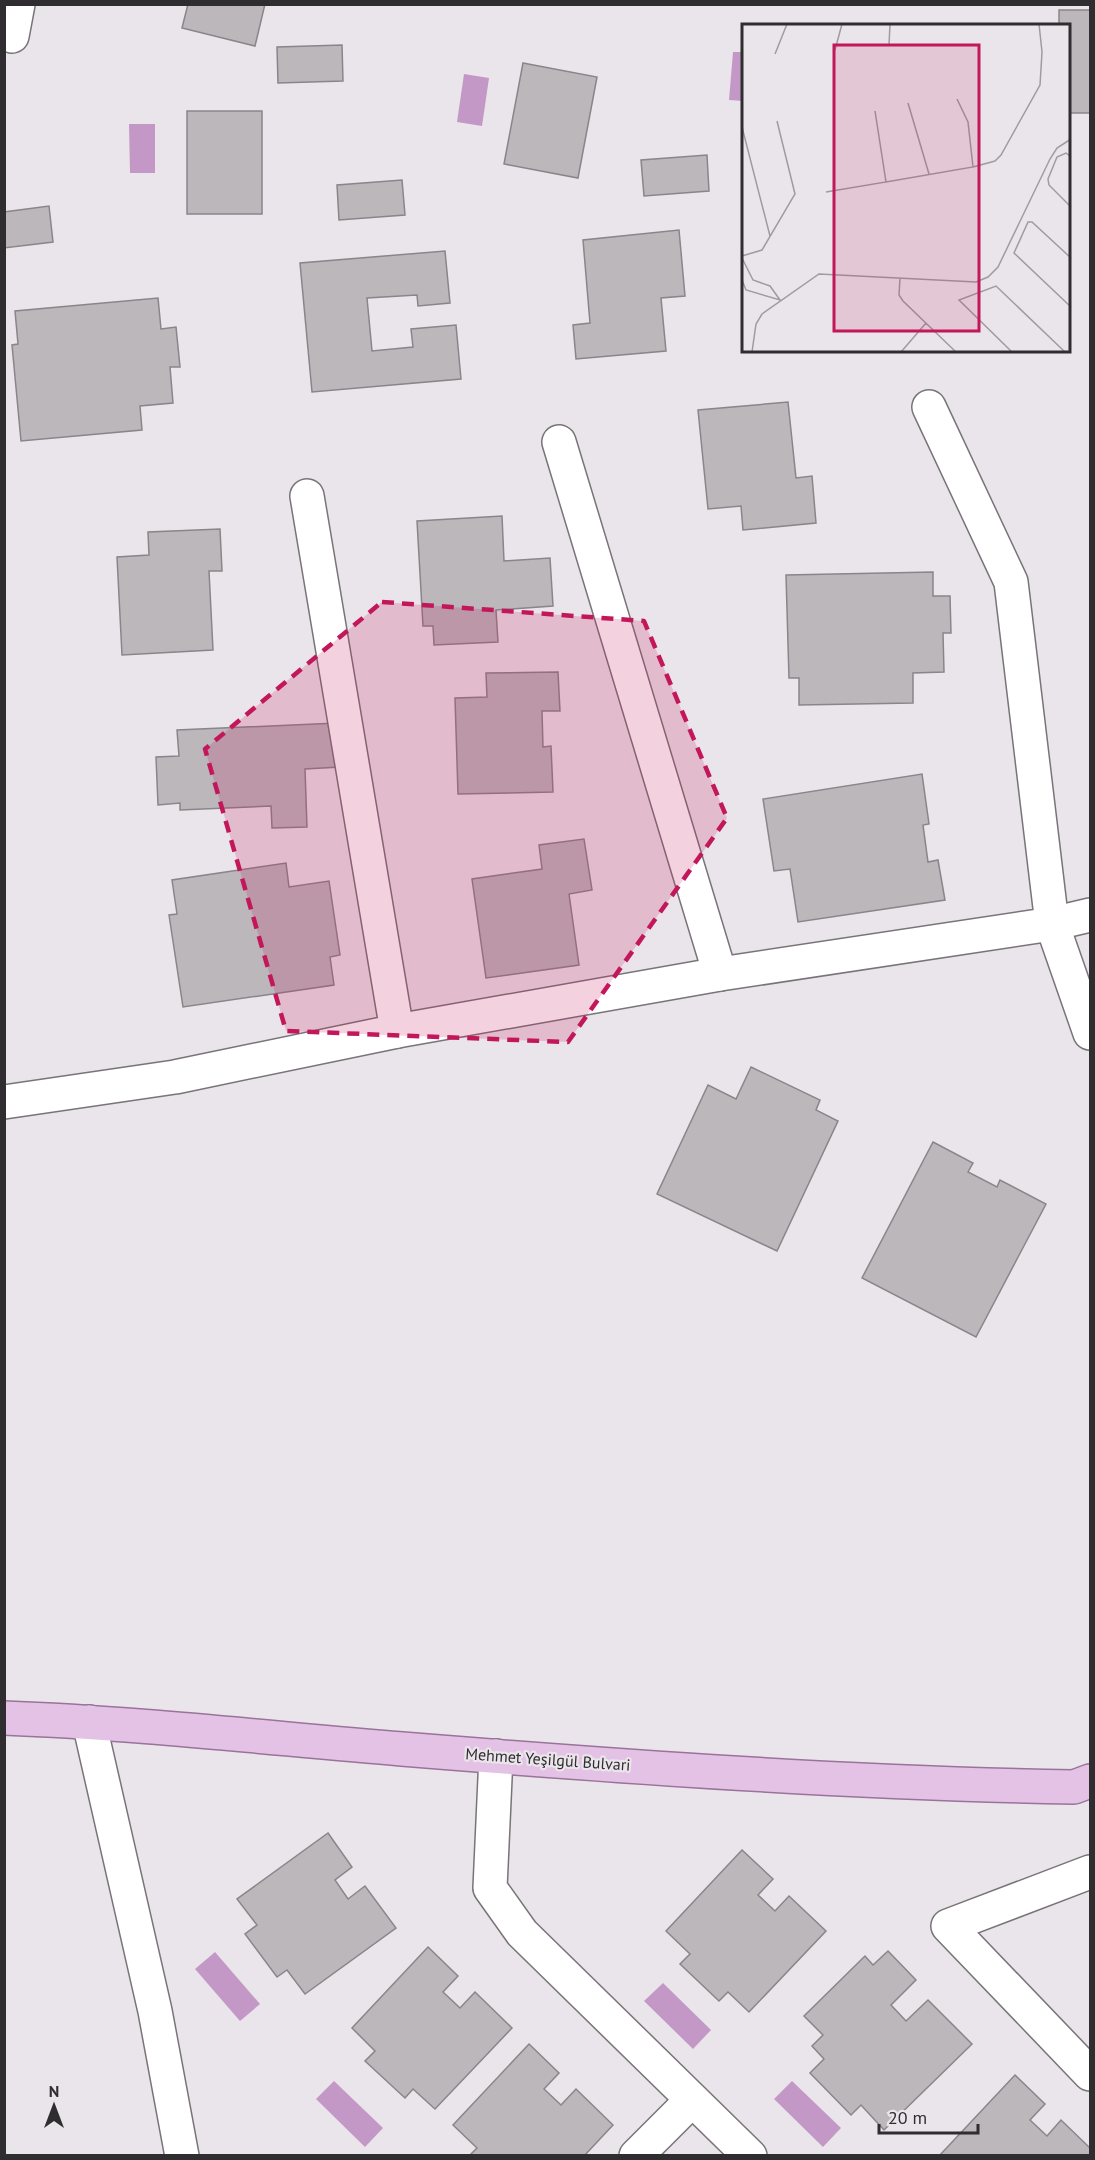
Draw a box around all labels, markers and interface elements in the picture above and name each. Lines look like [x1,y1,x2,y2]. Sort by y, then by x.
inset map [742,24,1071,352]
street label: Mehmet Yeşilgül Bulvari [465,1743,631,1775]
north arrow [24,2076,84,2136]
text: N [49,2081,59,2101]
scale bar [879,2097,978,2135]
text: 20 m [888,2106,927,2129]

